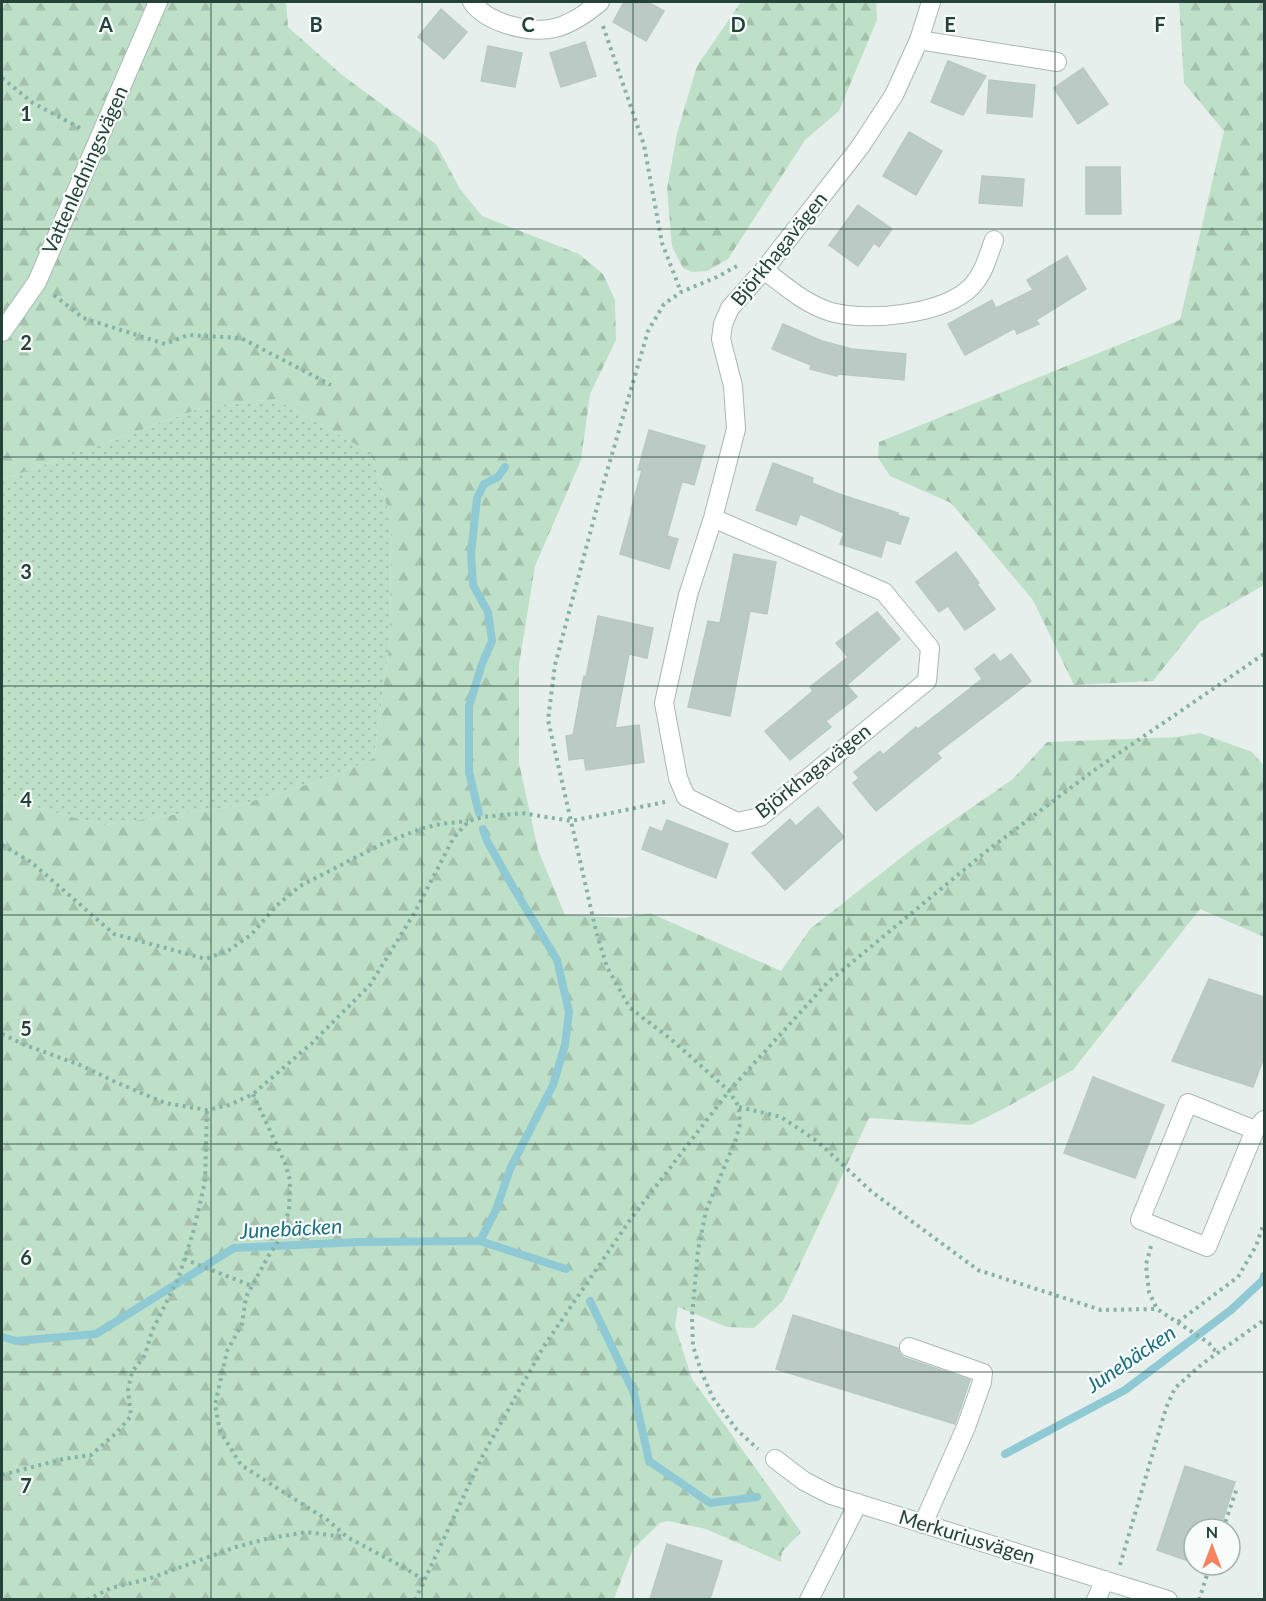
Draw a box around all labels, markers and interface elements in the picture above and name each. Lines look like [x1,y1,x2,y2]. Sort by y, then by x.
text: A [98,12,113,36]
text: B [309,12,323,36]
text: C [521,12,535,36]
text: D [730,12,746,36]
text: E [944,12,956,36]
text: F [1154,12,1166,36]
street label: Vattenledningsvägen [36,82,132,257]
text: 1 [20,101,32,125]
street label: Björkhagavägen [725,187,831,310]
text: 2 [20,330,32,354]
text: 3 [20,559,32,583]
street label: Björkhagavägen [750,718,875,823]
text: 4 [20,787,32,811]
text: 5 [20,1016,32,1040]
water label: Junebäcken [238,1212,343,1243]
text: 6 [20,1245,32,1269]
water label: Junebäcken [1080,1319,1180,1397]
text: 7 [20,1473,32,1497]
street label: Merkuriusvägen [896,1504,1038,1568]
north arrow [1182,1517,1242,1577]
text: N [1206,1522,1218,1541]

